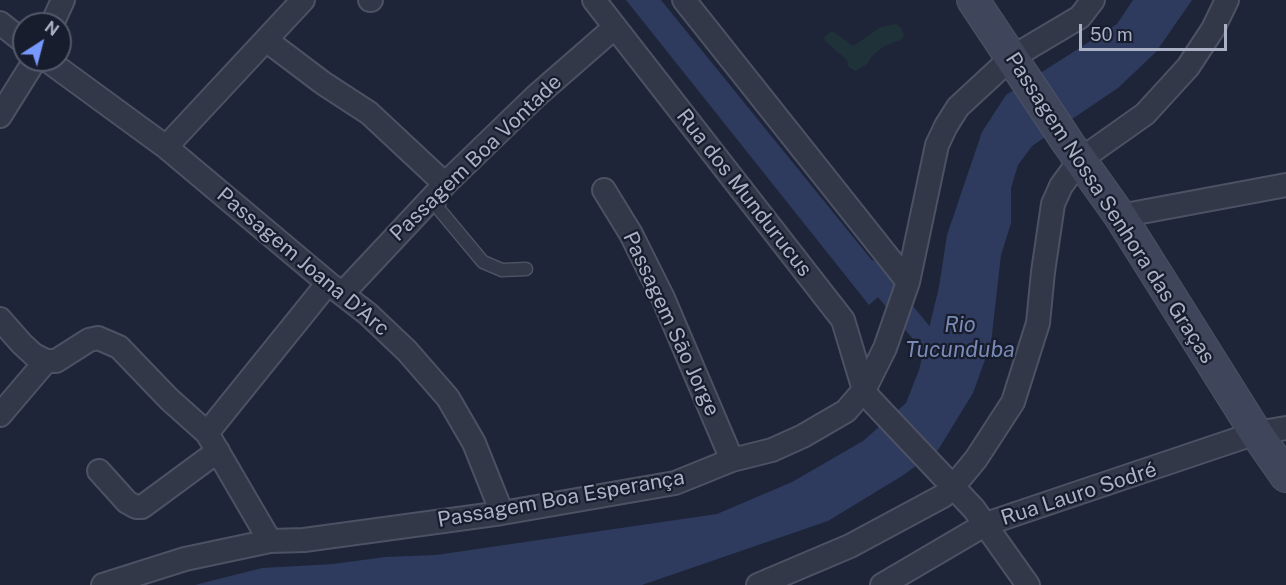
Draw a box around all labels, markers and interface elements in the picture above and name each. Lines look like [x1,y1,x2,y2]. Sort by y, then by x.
north arrow [12,12,72,72]
scale bar [1082,12,1230,50]
text: N [41,17,62,40]
text: 50 m [1090,24,1133,45]
street label: Passagem Nossa Senhora das Graças [1000,48,1220,368]
street label: Passagem Boa Vontade [385,69,567,247]
street label: Rua dos Mundurucus [671,104,817,282]
street label: Passagem Joana D’Arc [212,182,394,342]
street label: Passagem São Jorge [617,228,725,420]
water label: Rio Tucunduba [905,312,1015,364]
street label: Rua Lauro Sodré [998,457,1160,531]
street label: Passagem Boa Esperança [436,465,686,533]

